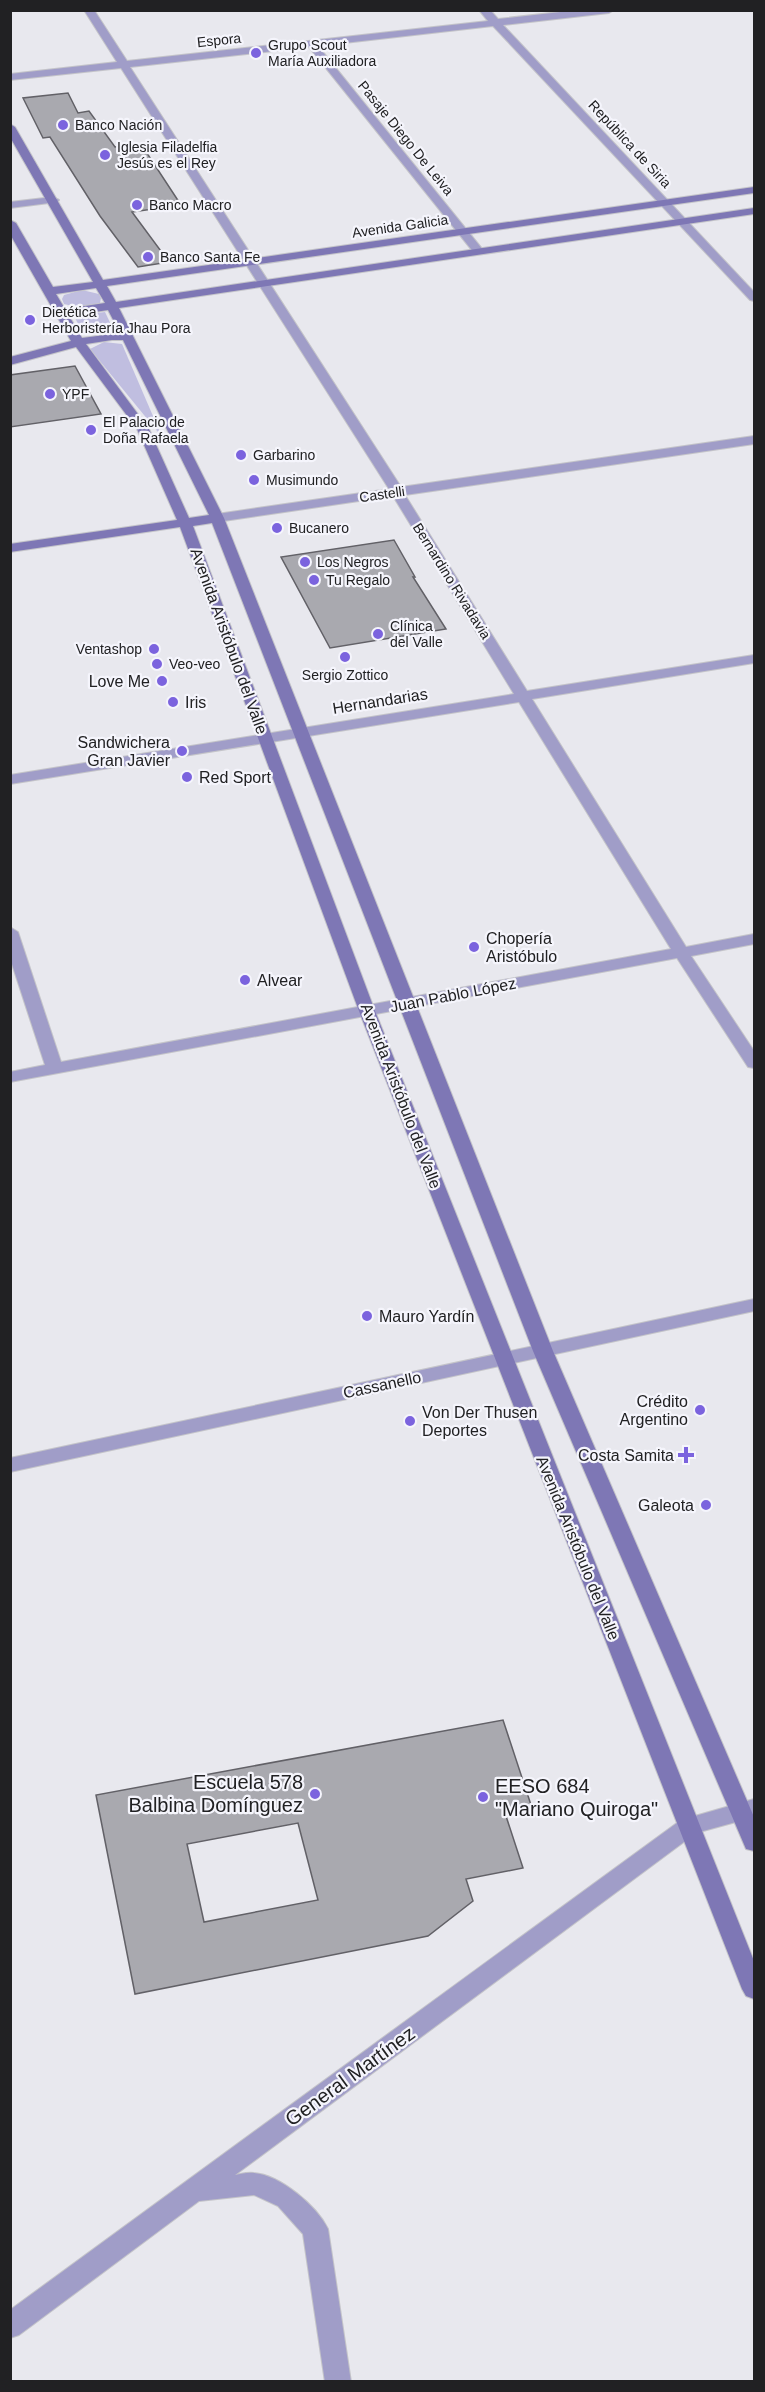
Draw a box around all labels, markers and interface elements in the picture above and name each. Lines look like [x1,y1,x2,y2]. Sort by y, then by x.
street label: Espora [196,30,242,50]
place label: Grupo Scout María Auxiliadora [268,37,376,69]
marker: Grupo Scout María Auxiliadora [249,46,263,60]
street label: Pasaje Diego De Leiva [355,78,457,199]
street label: República de Siria [585,97,675,191]
place label: Banco Nación [75,117,162,133]
marker: Banco Nación [56,118,70,132]
place label: Iglesia Filadelfia Jesús es el Rey [117,139,218,171]
marker: Iglesia Filadelfia Jesús es el Rey [98,148,112,162]
place label: Banco Macro [149,197,232,213]
marker: Banco Macro [130,198,144,212]
street label: Avenida Galicia [351,211,449,241]
place label: Banco Santa Fe [160,249,261,265]
marker: Banco Santa Fe [141,250,155,264]
place label: Dietética Herboristería Jhau Pora [42,304,191,336]
marker: Dietética Herboristería Jhau Pora [23,313,37,327]
place label: YPF [62,386,89,402]
marker: YPF [43,387,57,401]
place label: El Palacio de Doña Rafaela [103,414,189,446]
marker: El Palacio de Doña Rafaela [84,423,98,437]
place label: Garbarino [253,447,315,463]
marker: Garbarino [234,448,248,462]
place label: Musimundo [266,472,339,488]
marker: Musimundo [247,473,261,487]
street label: Castelli [358,483,406,505]
place label: Bucanero [289,520,349,536]
street label: Bernardino Rivadavia [410,520,494,642]
marker: Bucanero [270,521,284,535]
street label: Avenida Aristóbulo del Valle [187,546,271,737]
place label: Los Negros [317,554,389,570]
marker: Los Negros [298,555,312,569]
place label: Tu Regalo [326,572,390,588]
marker: Tu Regalo [307,573,321,587]
place label: Clínica del Valle [390,618,443,650]
marker: Clínica del Valle [371,627,385,641]
place label: Ventashop [76,641,142,657]
marker: Ventashop [147,642,161,656]
marker: Sergio Zottico [338,650,352,664]
place label: Veo-veo [169,656,221,672]
marker: Veo-veo [150,657,164,671]
place label: Sergio Zottico [302,667,388,683]
place label: Love Me [89,673,150,690]
marker: Love Me [155,674,169,688]
street label: Hernandarias [331,685,429,717]
place label: Iris [185,694,206,711]
marker: Iris [166,695,180,709]
place label: Sandwichera Gran Javier [78,734,171,769]
marker: Sandwichera Gran Javier [175,744,189,758]
place label: Red Sport [199,769,272,786]
marker: Red Sport [180,770,194,784]
place label: Chopería Aristóbulo [486,930,557,965]
marker: Chopería Aristóbulo [467,940,481,954]
place label: Alvear [257,972,303,989]
marker: Alvear [238,973,252,987]
street label: Juan Pablo López [389,974,517,1016]
street label: Avenida Aristóbulo del Valle [358,1001,444,1191]
place label: Mauro Yardín [379,1308,474,1325]
marker: Mauro Yardín [360,1309,374,1323]
street label: Cassanello [342,1368,423,1402]
place label: Crédito Argentino [620,1393,688,1428]
marker: Crédito Argentino [693,1403,707,1417]
place label: Von Der Thusen Deportes [422,1404,537,1439]
marker: Von Der Thusen Deportes [403,1414,417,1428]
place label: Costa Samita [578,1447,674,1464]
marker: Costa Samita [679,1448,693,1462]
street label: Avenida Aristóbulo del Valle [533,1454,623,1643]
place label: Galeota [638,1497,694,1514]
marker: Galeota [699,1498,713,1512]
place label: Escuela 578 Balbina Domínguez [128,1771,303,1816]
place label: EESO 684 "Mariano Quiroga" [495,1775,658,1820]
marker: Escuela 578 Balbina Domínguez [308,1787,322,1801]
marker: EESO 684 "Mariano Quiroga" [476,1790,490,1804]
street label: General Martínez [281,2022,419,2130]

